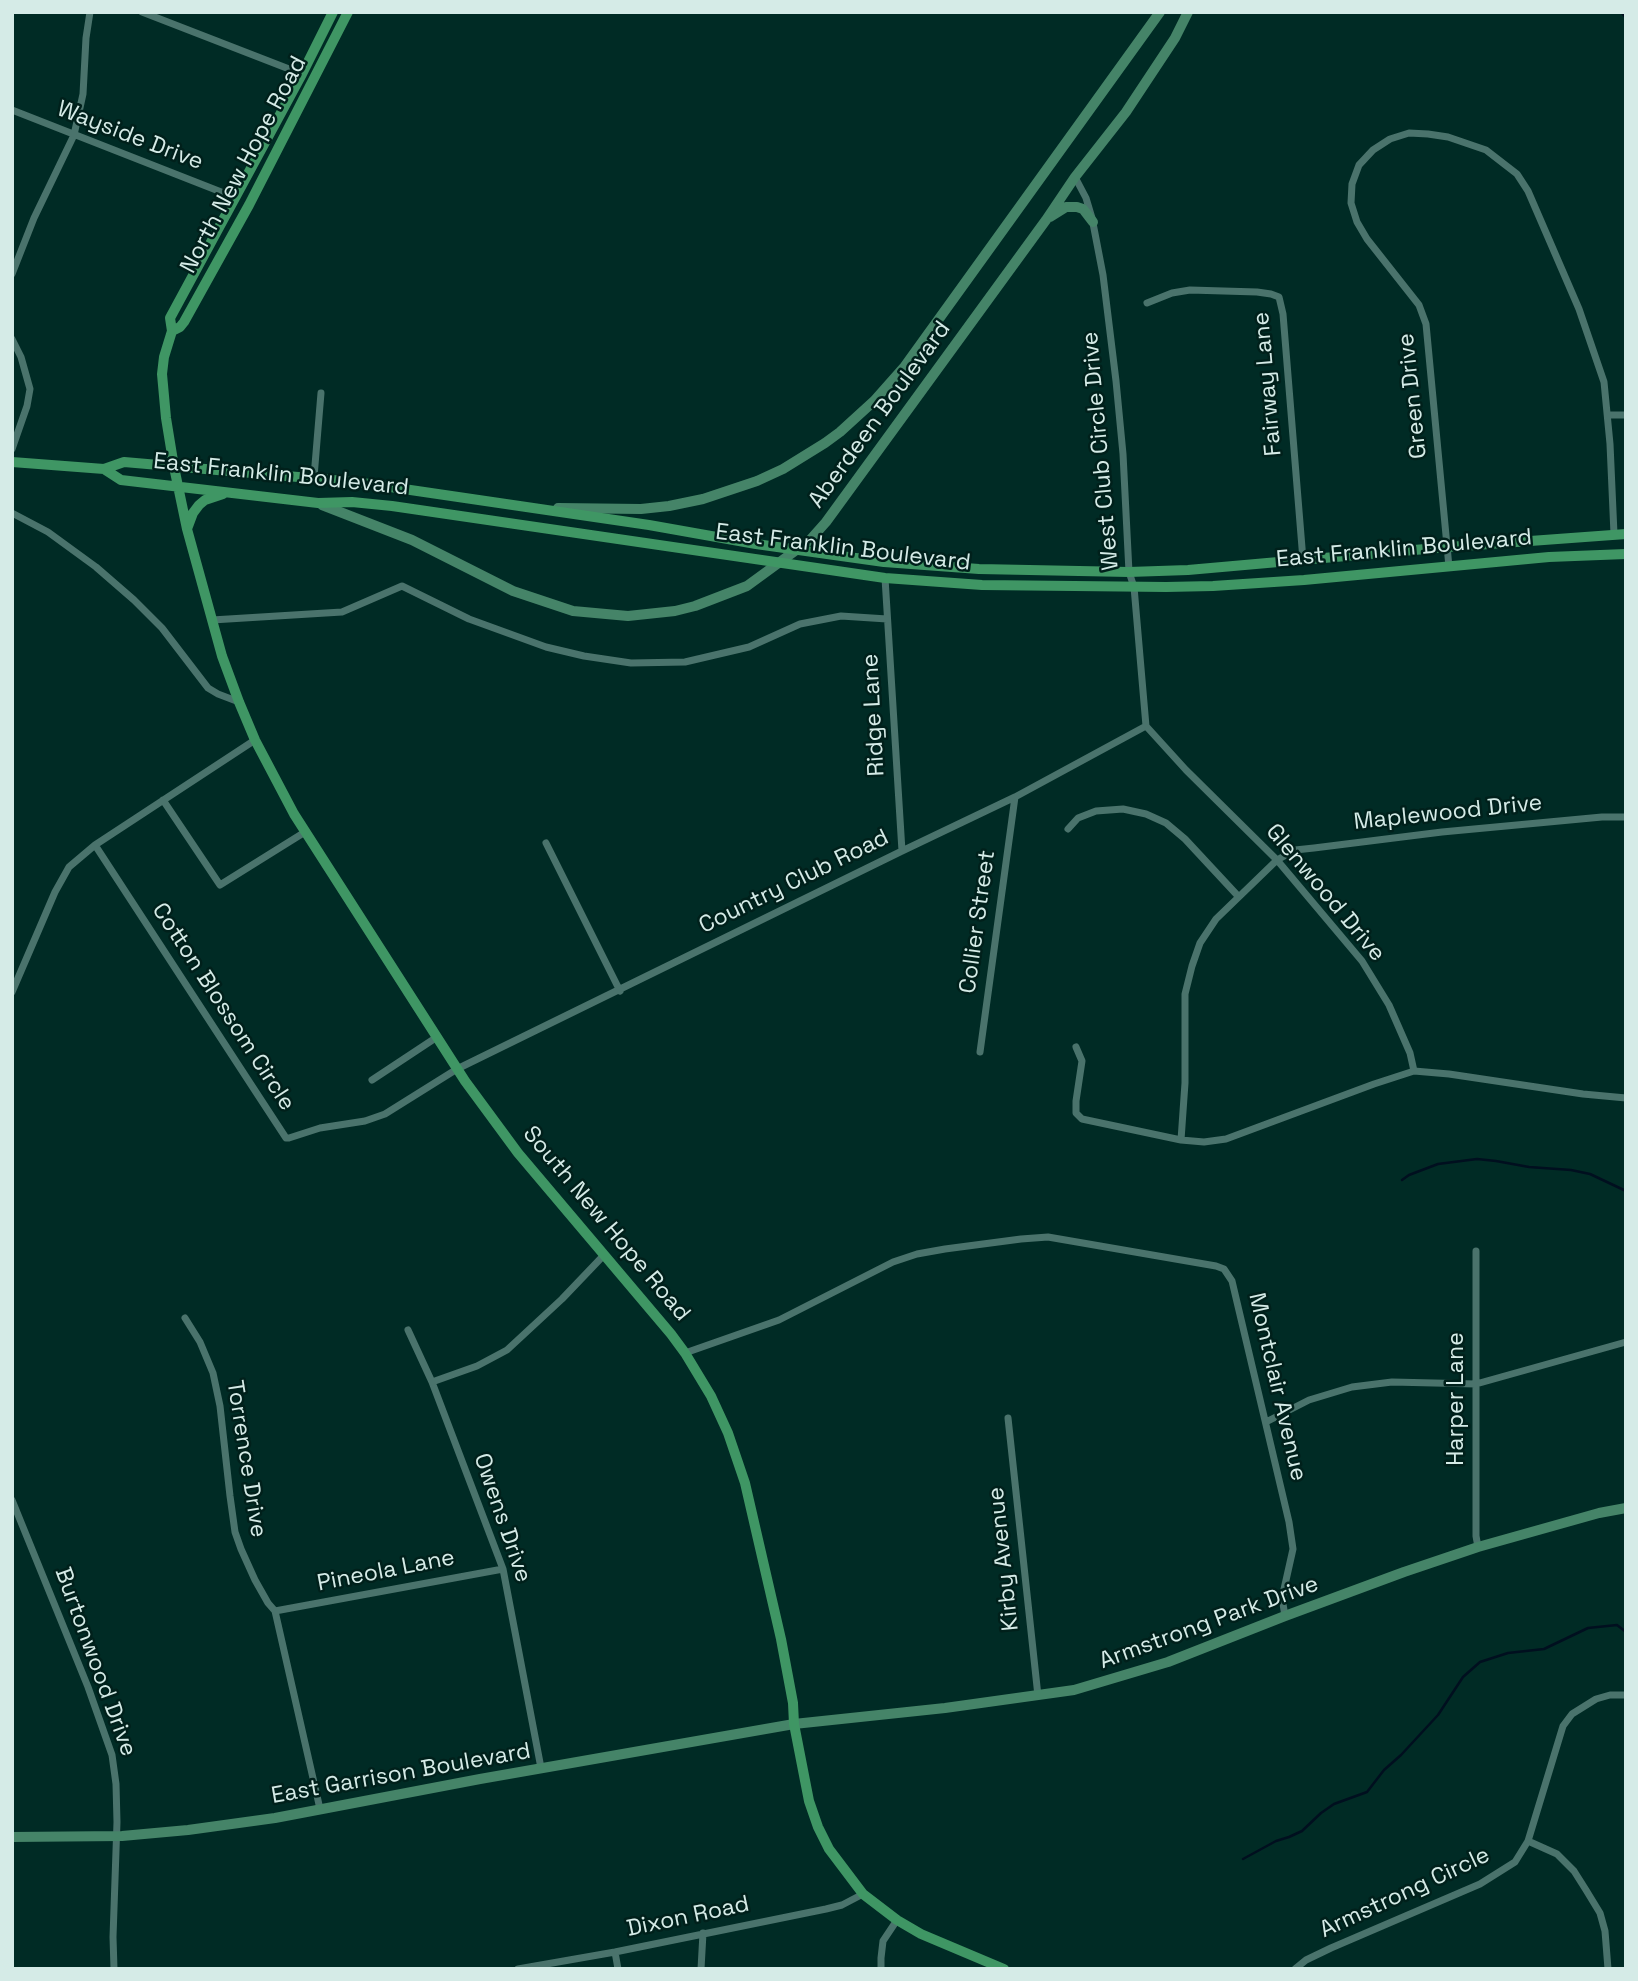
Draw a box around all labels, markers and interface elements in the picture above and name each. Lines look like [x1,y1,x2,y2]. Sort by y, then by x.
street label: North New Hope Road [175,52,313,278]
street label: Wayside Drive [53,96,207,176]
street label: Fairway Lane [1248,311,1288,457]
street label: Aberdeen Boulevard [803,316,957,514]
street label: West Club Circle Drive [1077,330,1125,572]
street label: Green Drive [1393,332,1433,460]
street label: East Franklin Boulevard [152,448,410,502]
street label: East Franklin Boulevard [714,519,972,577]
street label: East Franklin Boulevard [1275,524,1533,574]
street label: Ridge Lane [857,653,891,777]
street label: Maplewood Drive [1352,789,1544,837]
street label: Glenwood Drive [1260,819,1390,967]
street label: Country Club Road [695,824,893,940]
street label: Collier Street [954,849,1002,995]
street label: Cotton Blossom Circle [146,898,300,1116]
street label: South New Hope Road [516,1121,696,1327]
street label: Montclair Avenue [1242,1290,1312,1484]
street label: Harper Lane [1443,1332,1471,1466]
street label: Torrence Drive [220,1379,272,1539]
street label: Owens Drive [467,1450,537,1586]
street label: Kirby Avenue [983,1486,1025,1632]
street label: Pineola Lane [315,1544,457,1598]
street label: Burtonwood Drive [48,1564,142,1760]
street label: Armstrong Park Drive [1096,1570,1322,1676]
street label: East Garrison Boulevard [269,1738,533,1810]
street label: Armstrong Circle [1316,1842,1494,1944]
street label: Dixon Road [624,1891,752,1943]

